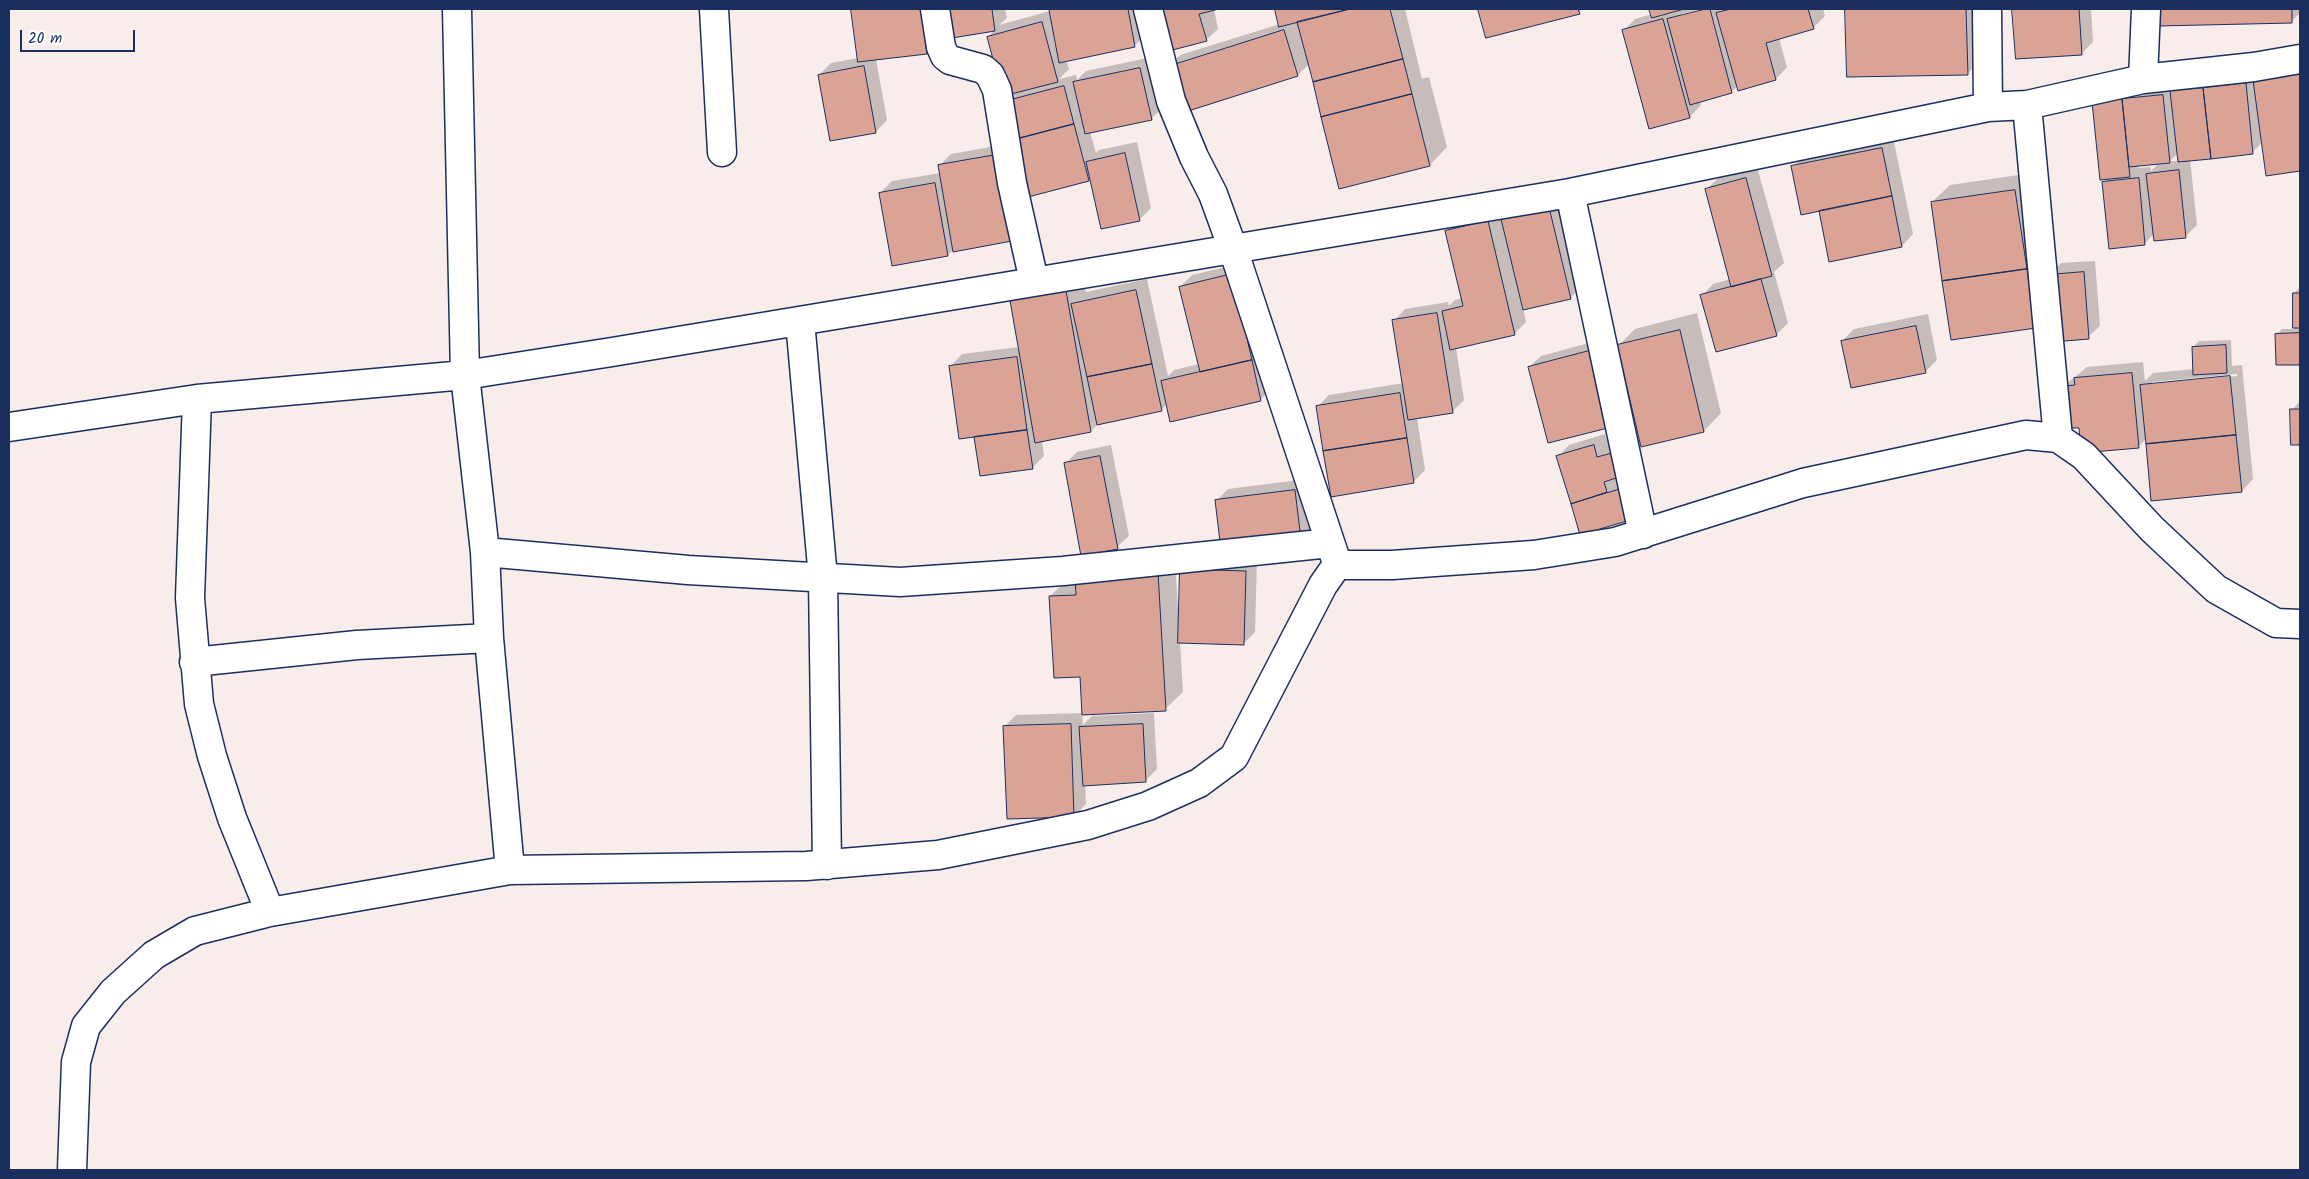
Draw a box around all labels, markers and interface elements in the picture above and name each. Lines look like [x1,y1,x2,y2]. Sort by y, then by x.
scale bar [22,20,138,52]
text: 20 m [28,27,62,51]

